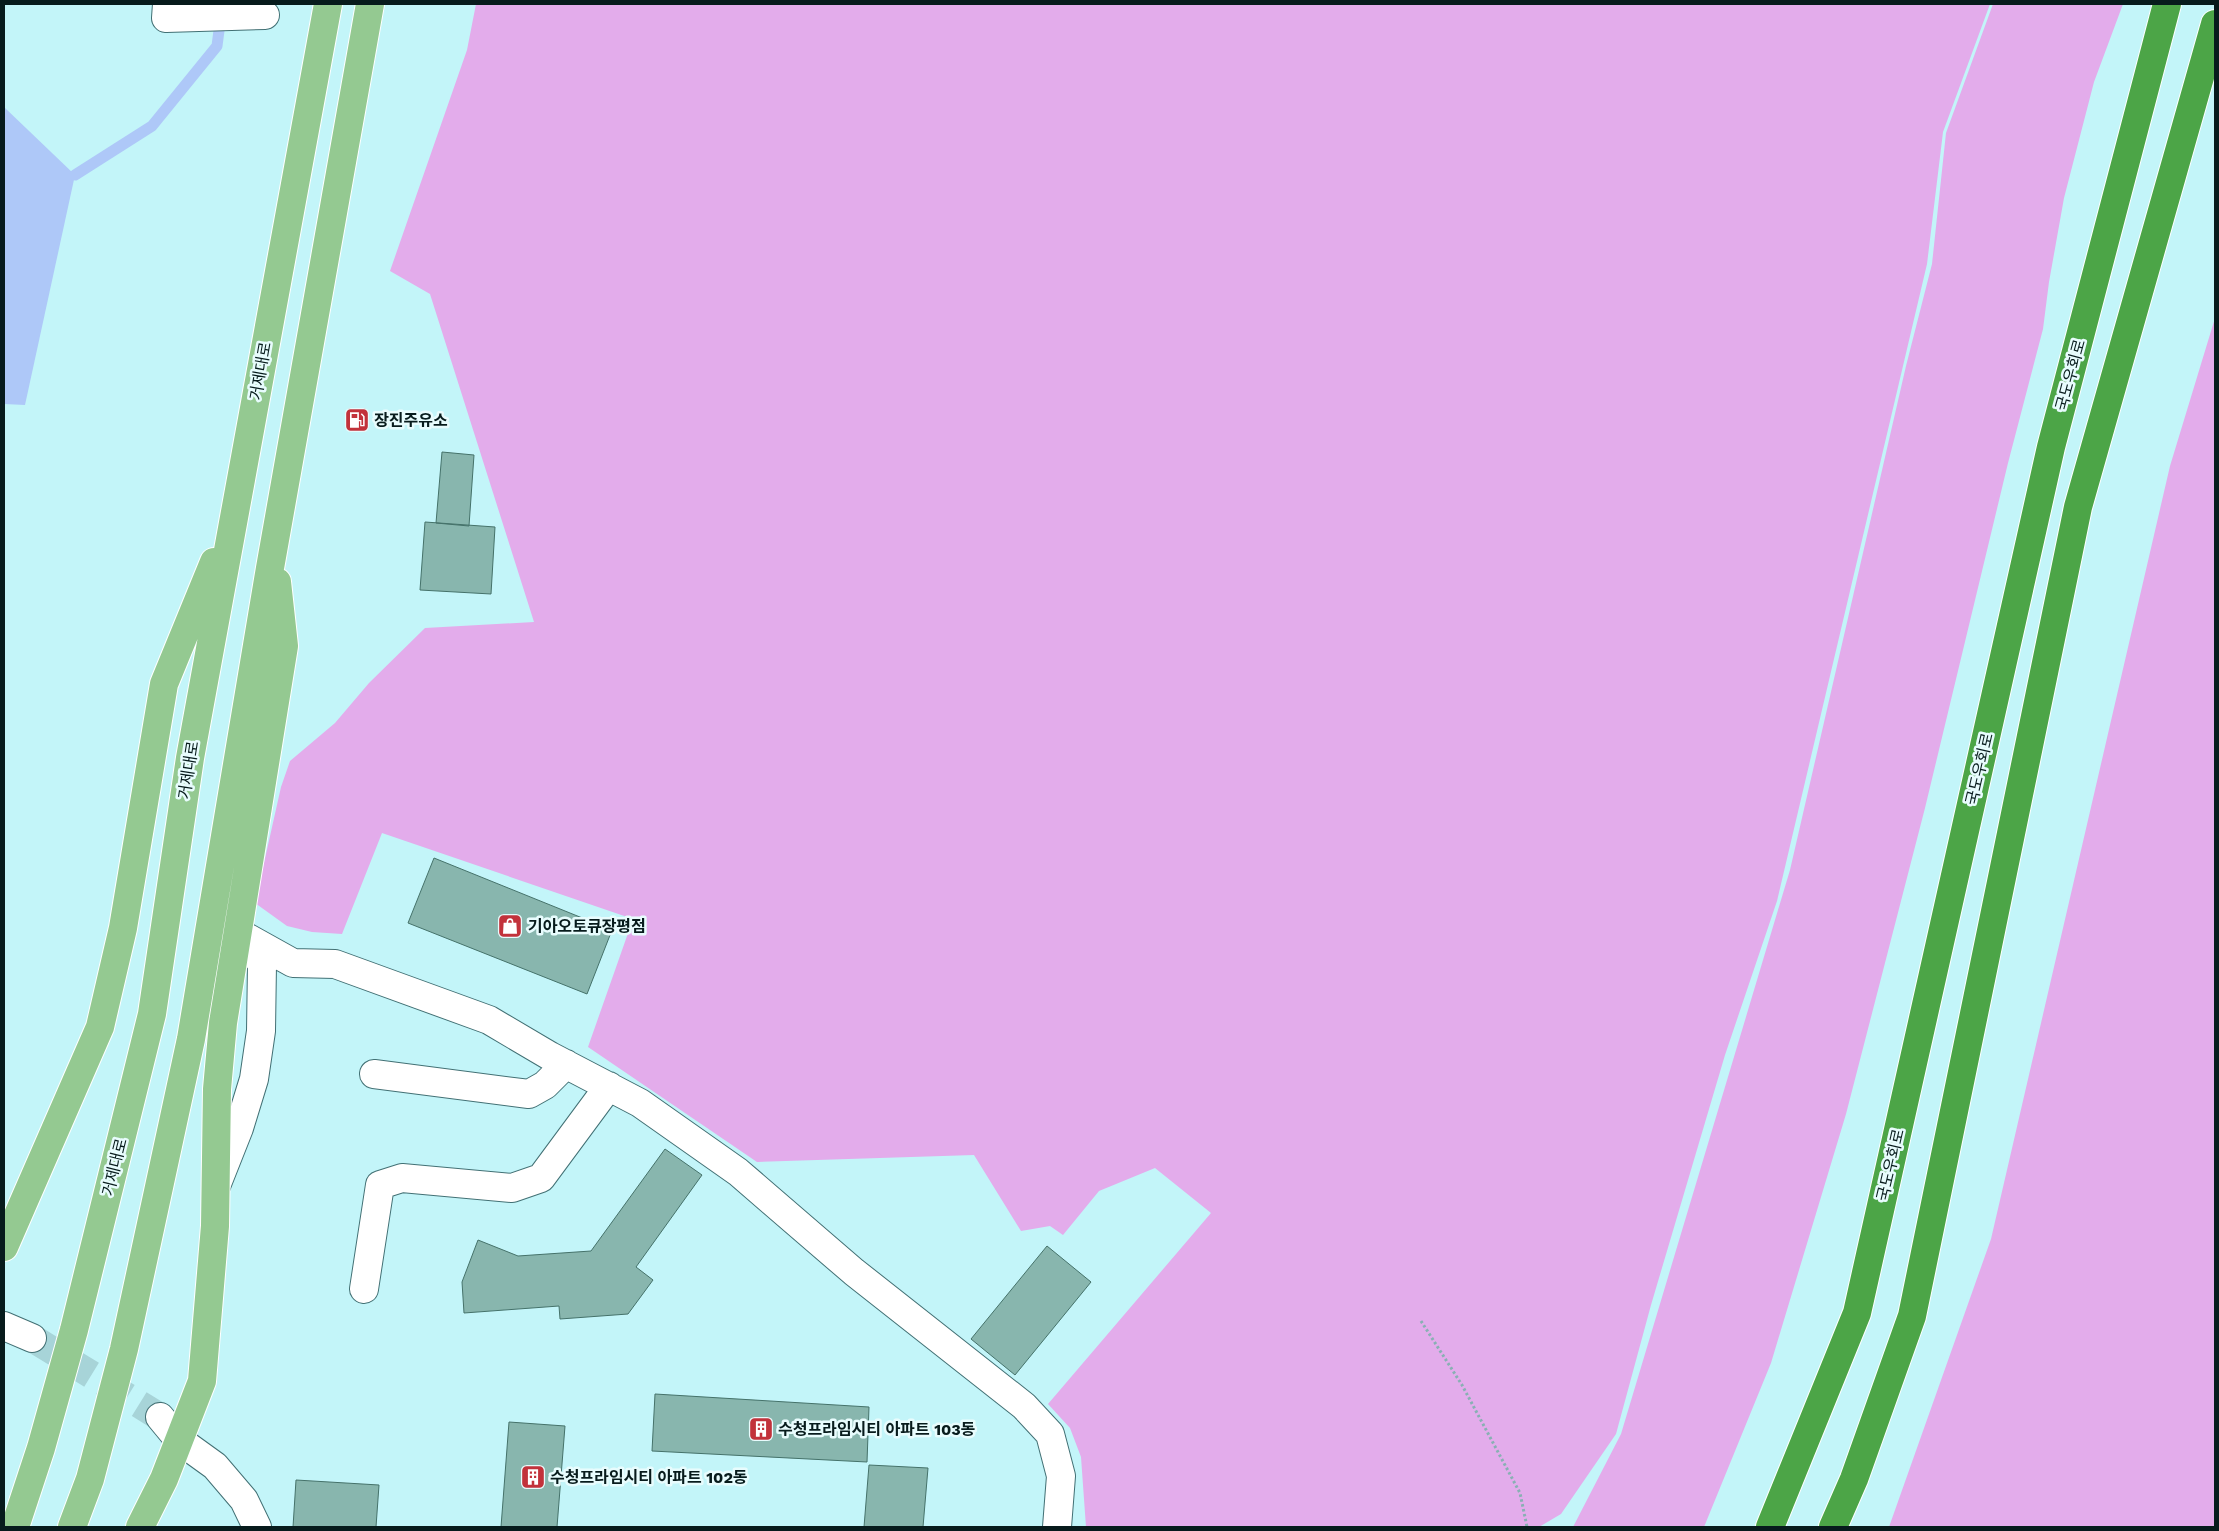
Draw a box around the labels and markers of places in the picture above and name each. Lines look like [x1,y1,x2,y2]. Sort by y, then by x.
fuel station icon: 장진주유소 [344,407,370,433]
place label: 장진주유소 [374,411,448,430]
shop icon: 기아오토큐장평점 [497,913,523,939]
place label: 기아오토큐장평점 [528,917,646,936]
building icon: 수청프라임시티 아파트 103동 [748,1416,774,1442]
place label: 수청프라임시티 아파트 103동 [778,1420,976,1439]
building icon: 수청프라임시티 아파트 102동 [520,1464,546,1490]
place label: 수청프라임시티 아파트 102동 [550,1468,748,1487]

